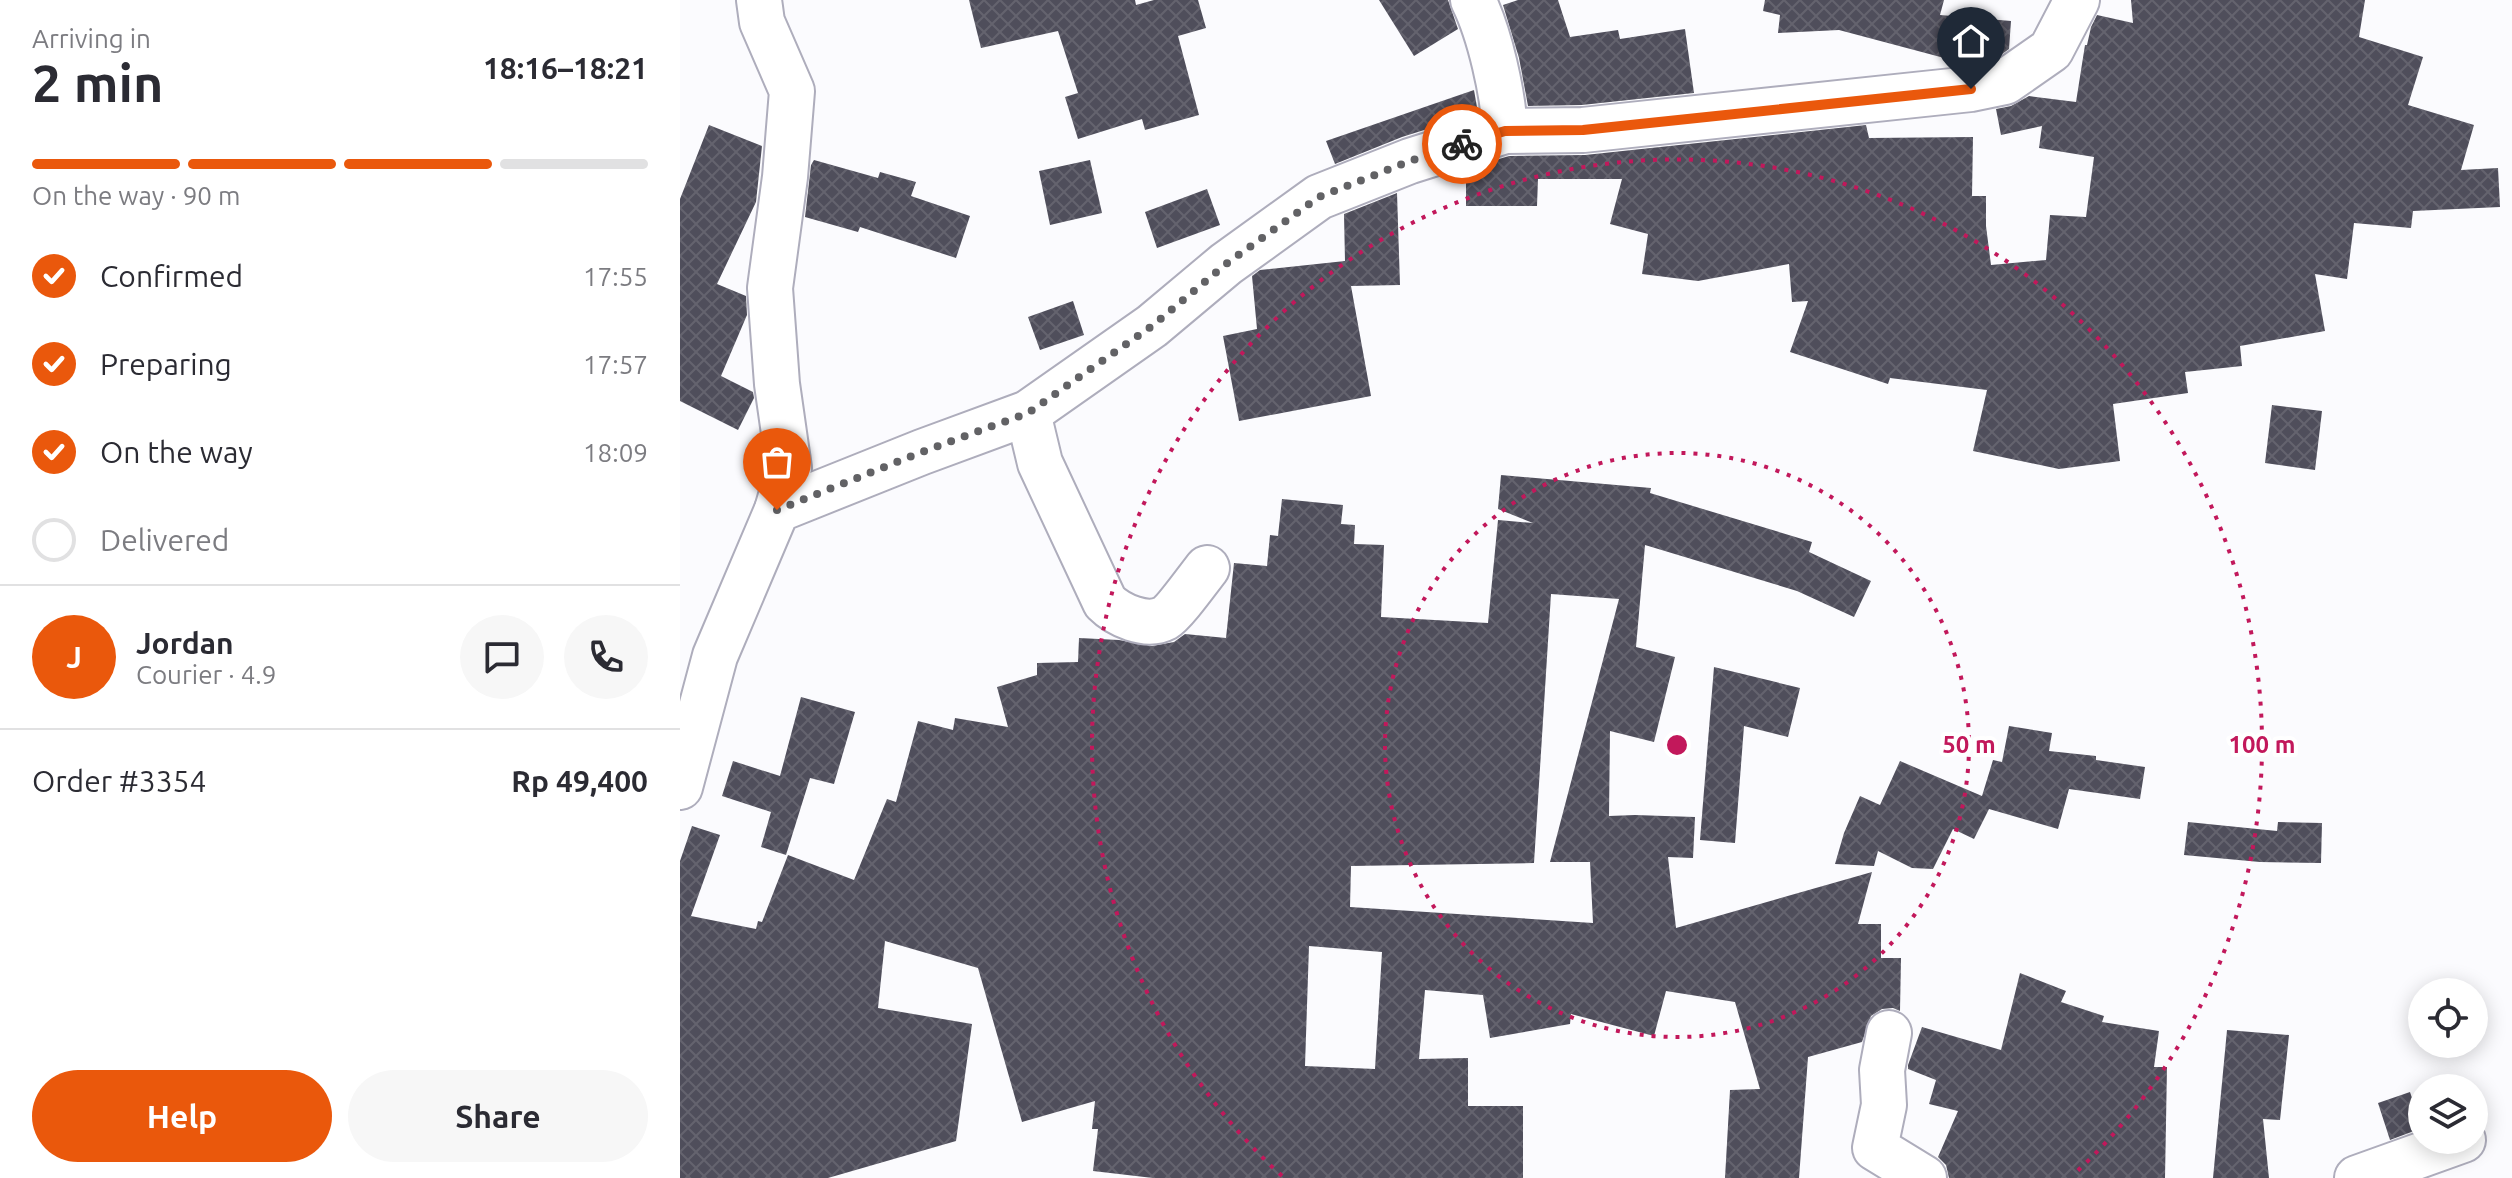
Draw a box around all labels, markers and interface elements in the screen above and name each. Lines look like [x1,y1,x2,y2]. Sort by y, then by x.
pin [1937,7,2005,89]
icon: home [1949,19,1993,63]
text: Arriving in [32,24,151,53]
text: 18:16–18:21 [483,51,648,85]
text: 2 min [32,54,163,112]
courier [1422,104,1502,184]
icon: bike [1440,122,1484,166]
text: On the way · 90 m [32,181,240,210]
icon: check [32,254,76,298]
text: Confirmed [100,259,243,293]
text: 17:55 [583,262,648,291]
icon: check [32,342,76,386]
text: Preparing [100,347,232,381]
text: 17:57 [583,350,648,379]
pin [743,428,811,510]
icon: check [32,430,76,474]
text: On the way [100,435,253,469]
text: 18:09 [583,438,648,467]
icon: bag [755,440,799,484]
text: Delivered [100,523,229,557]
button: chat [460,615,544,699]
button: phone [564,615,648,699]
text: Jordan [136,626,234,660]
text: J [66,640,82,674]
text: Courier · 4.9 [136,660,276,689]
centre of rings [1663,731,1691,759]
text: 50 m [1942,731,1996,758]
text: 100 m [2229,731,2295,758]
text: Order #3354 [32,764,206,798]
text: Rp 49,400 [511,764,648,798]
map controls [2408,978,2488,1154]
button: locate [2408,978,2488,1058]
button: Help [32,1070,332,1162]
button: Share [348,1070,648,1162]
button: layers [2408,1074,2488,1154]

